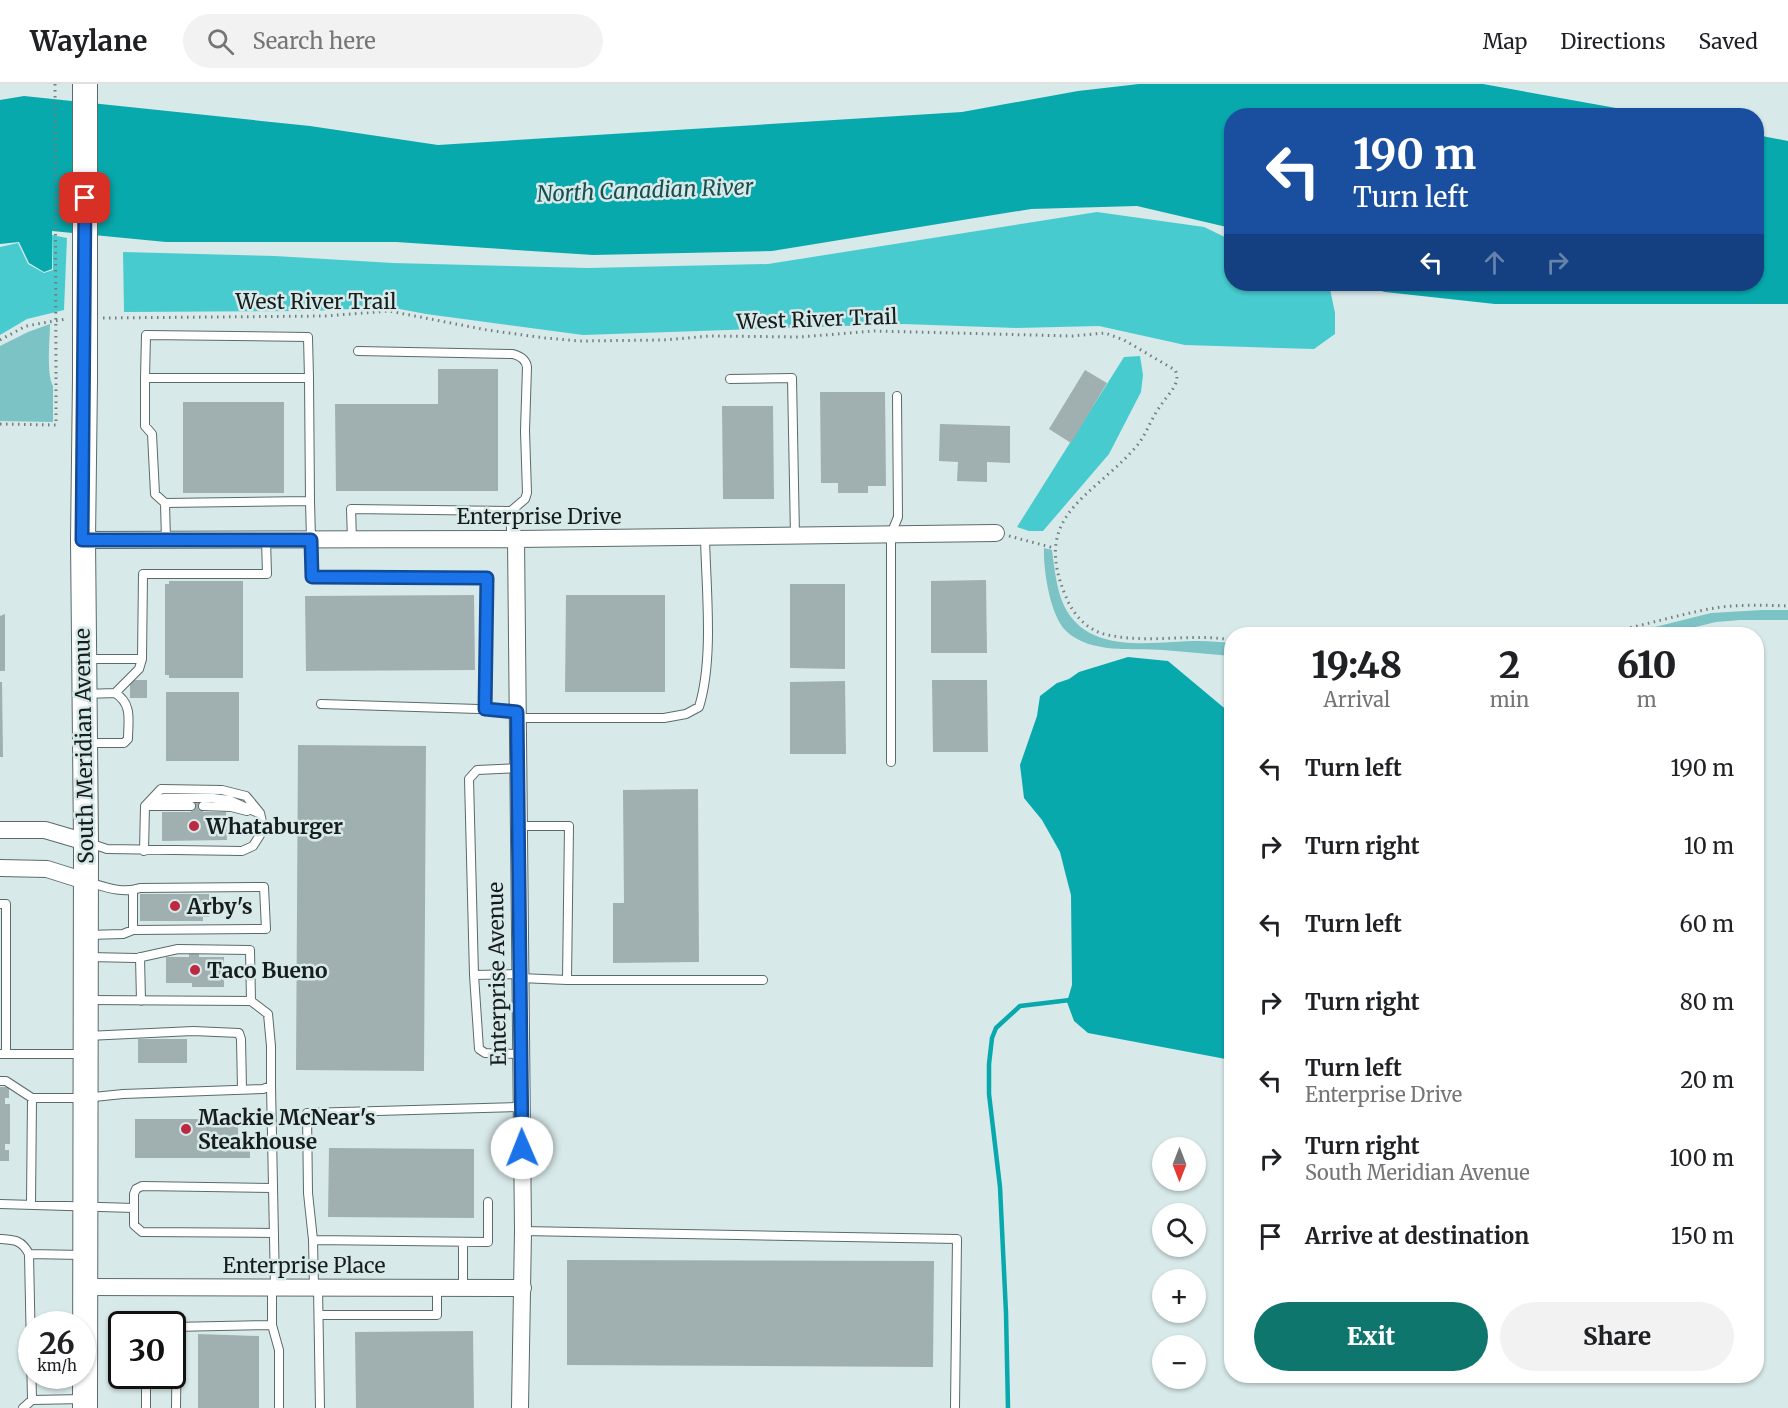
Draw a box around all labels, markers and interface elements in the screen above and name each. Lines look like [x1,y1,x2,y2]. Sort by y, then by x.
search box [183,14,603,68]
text: Waylane [30,23,147,59]
icon: search [204,25,237,58]
text: Search here [252,27,376,55]
text: Map [1483,28,1527,55]
text: Directions [1560,28,1665,55]
text: Saved [1698,28,1758,55]
text: 190 m [1353,128,1476,180]
icon: left [1254,132,1332,210]
pin [59,172,110,223]
water label: North Canadian River [536,172,755,208]
text: Turn left [1353,180,1468,214]
icon: arrive [68,181,101,214]
icon: left [1415,246,1448,279]
icon: ahead [1478,246,1511,279]
icon: right [1541,246,1574,279]
street label: West River Trail [234,288,397,315]
street label: West River Trail [735,303,899,335]
street label: Enterprise Drive [456,503,622,530]
street label: South Meridian Avenue [68,628,100,864]
text: 19:48 [1312,643,1402,688]
text: 2 [1499,643,1520,688]
text: 610 [1617,643,1676,688]
text: Arrival [1323,687,1390,712]
text: min [1490,687,1529,712]
text: m [1637,687,1657,712]
icon: left [1254,752,1287,785]
text: Turn left [1305,754,1402,782]
text: 190 m [1671,754,1734,782]
place label: Whataburger [205,813,343,840]
marker: Whataburger [187,819,201,833]
icon: right [1254,830,1287,863]
text: Turn right [1305,832,1419,860]
text: 10 m [1684,832,1734,860]
street label: Enterprise Avenue [482,882,512,1066]
place label: Arby's [186,893,253,920]
marker: Arby's [168,899,182,913]
icon: left [1254,908,1287,941]
text: Turn left [1305,910,1402,938]
text: 60 m [1680,910,1734,938]
place label: Taco Bueno [207,957,328,984]
marker: Taco Bueno [188,963,202,977]
icon: right [1254,986,1287,1019]
text: Turn right [1305,988,1419,1016]
text: 80 m [1680,988,1734,1016]
text: Turn left [1305,1054,1402,1082]
icon: left [1254,1064,1287,1097]
text: 20 m [1680,1066,1734,1094]
text: Enterprise Drive [1305,1082,1462,1107]
place label: Mackie McNear's Steakhouse [198,1104,376,1155]
position arrow [490,1116,554,1180]
marker: Mackie McNear's Steakhouse [179,1122,193,1136]
text: Turn right [1305,1132,1419,1160]
north arrow [1152,1137,1206,1191]
map controls [1152,1137,1206,1389]
icon: right [1254,1142,1287,1175]
text: 100 m [1669,1144,1734,1172]
text: South Meridian Avenue [1305,1160,1530,1185]
button: search [1152,1203,1206,1257]
icon: arrive [1254,1220,1287,1253]
text: Arrive at destination [1305,1222,1529,1250]
text: 150 m [1671,1222,1734,1250]
street label: Enterprise Place [222,1252,386,1279]
button: + [1152,1269,1206,1323]
button: Exit [1254,1302,1488,1371]
button: Share [1500,1302,1734,1371]
speed limit sign: 30 [108,1311,186,1389]
text: 26 [39,1324,75,1362]
button: − [1152,1335,1206,1389]
text: km/h [37,1356,77,1375]

